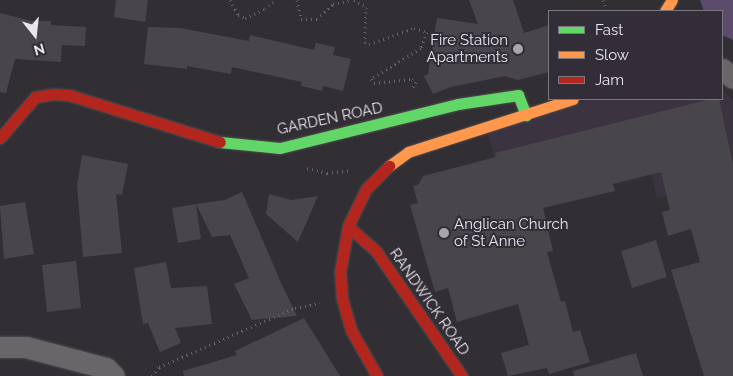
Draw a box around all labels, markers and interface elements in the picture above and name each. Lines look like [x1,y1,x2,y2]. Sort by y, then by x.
north arrow [10,10,60,60]
legend [548,10,723,100]
text: Fast [595,21,623,39]
place label: Fire Station Apartments [427,31,508,66]
text: N [32,40,46,59]
marker: Fire Station Apartments [512,43,524,55]
text: Slow [595,46,629,64]
text: Jam [595,71,624,89]
street label: GARDEN ROAD [276,99,384,139]
place label: Anglican Church of St Anne [454,215,568,250]
marker: Anglican Church of St Anne [438,227,450,239]
street label: RANDWICK ROAD [385,245,473,359]

